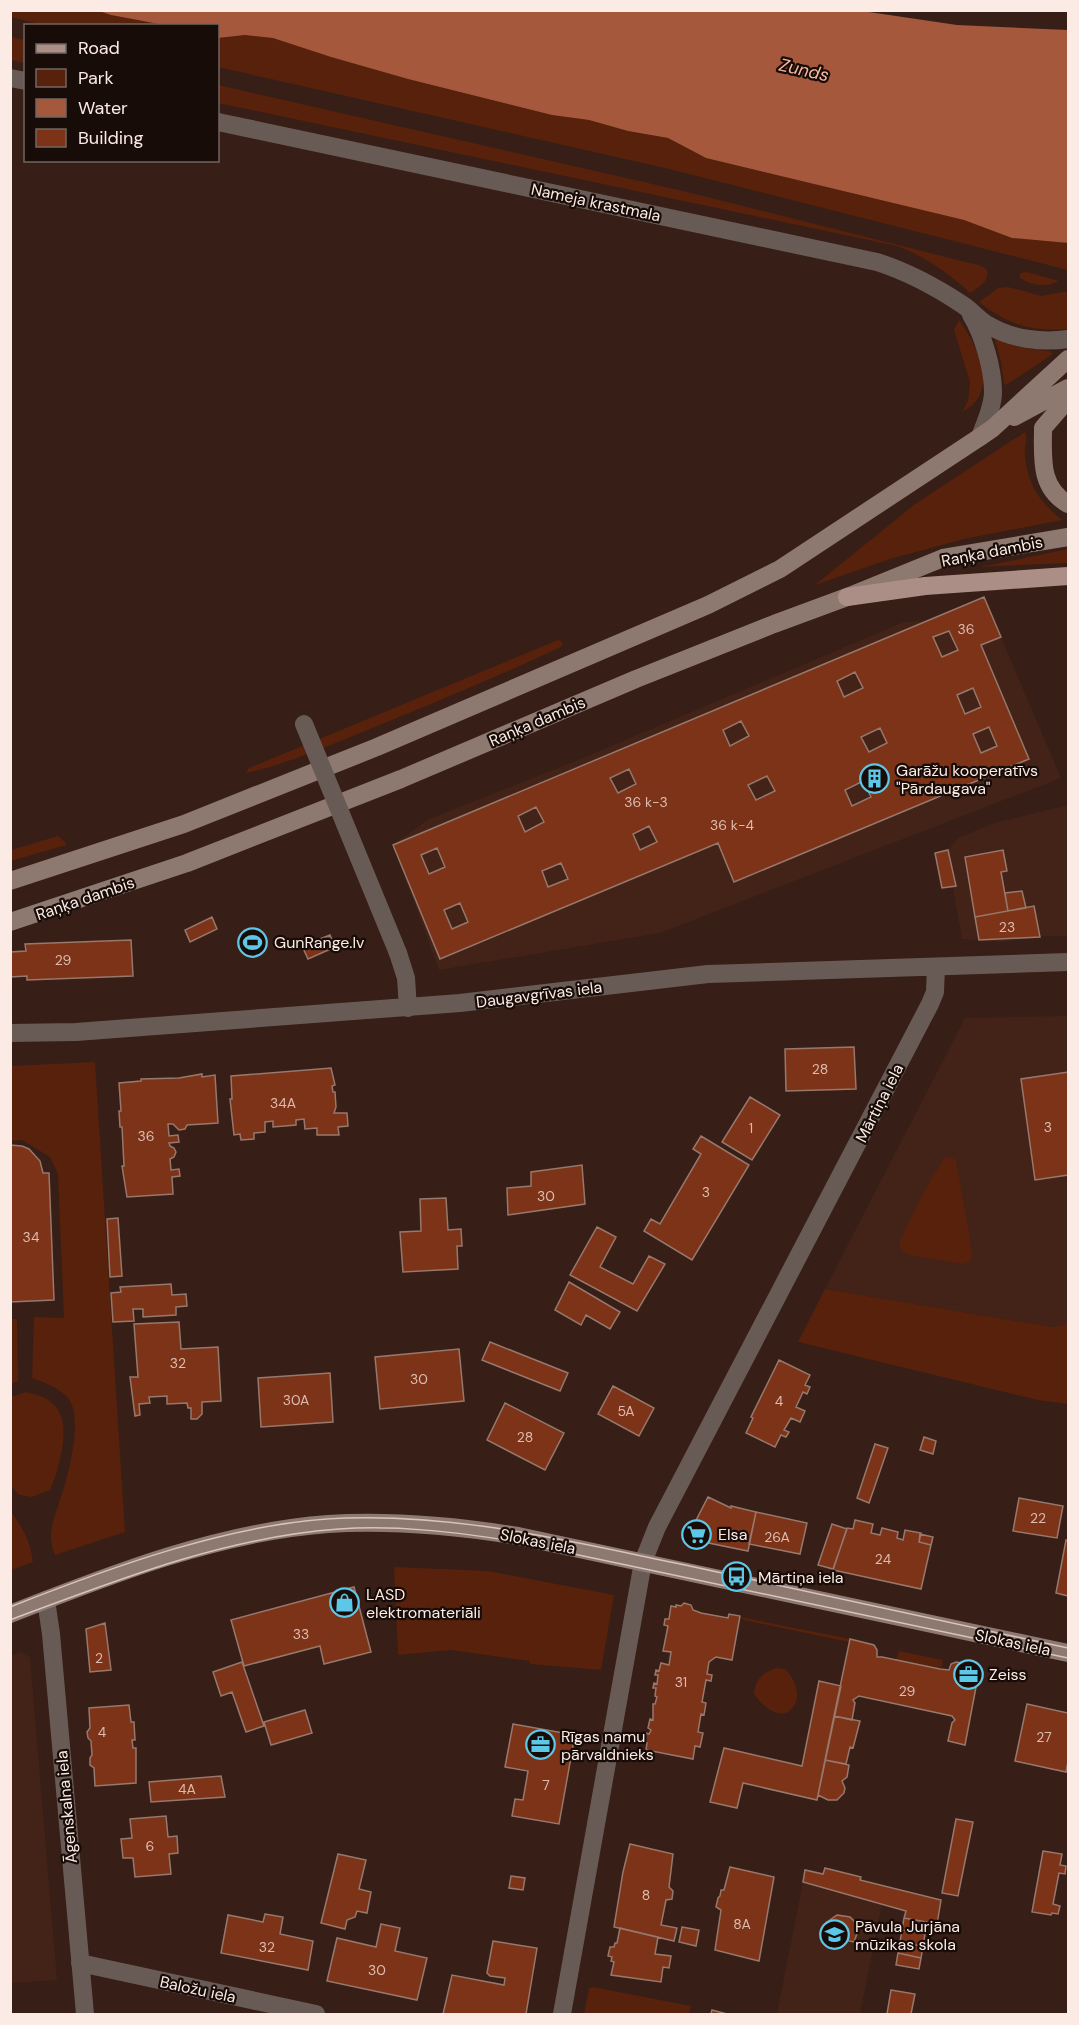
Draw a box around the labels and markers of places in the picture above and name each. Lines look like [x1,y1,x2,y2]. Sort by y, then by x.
place label: Garāžu kooperatīvs "Pārdaugava" [896,760,1038,799]
building icon: Garāžu kooperatīvs "Pārdaugava" [859,763,891,795]
sports icon: GunRange.lv [237,926,269,958]
place label: GunRange.lv [274,932,365,953]
supermarket icon: Elsa [681,1518,713,1550]
place label: Elsa [718,1524,747,1545]
bus stop icon: Mārtiņa iela [721,1561,753,1593]
place label: Mārtiņa iela [758,1567,844,1588]
place label: LASD elektromateriāli [366,1584,481,1623]
shop icon: LASD elektromateriāli [329,1587,361,1619]
office icon: Zeiss [952,1658,984,1690]
place label: Zeiss [989,1664,1027,1685]
place label: Rīgas namu pārvaldnieks [561,1726,654,1765]
office icon: Rīgas namu pārvaldnieks [524,1729,556,1761]
place label: Pāvula Jurjāna mūzikas skola [855,1916,960,1955]
school or university icon: Pāvula Jurjāna mūzikas skola [818,1919,850,1951]

